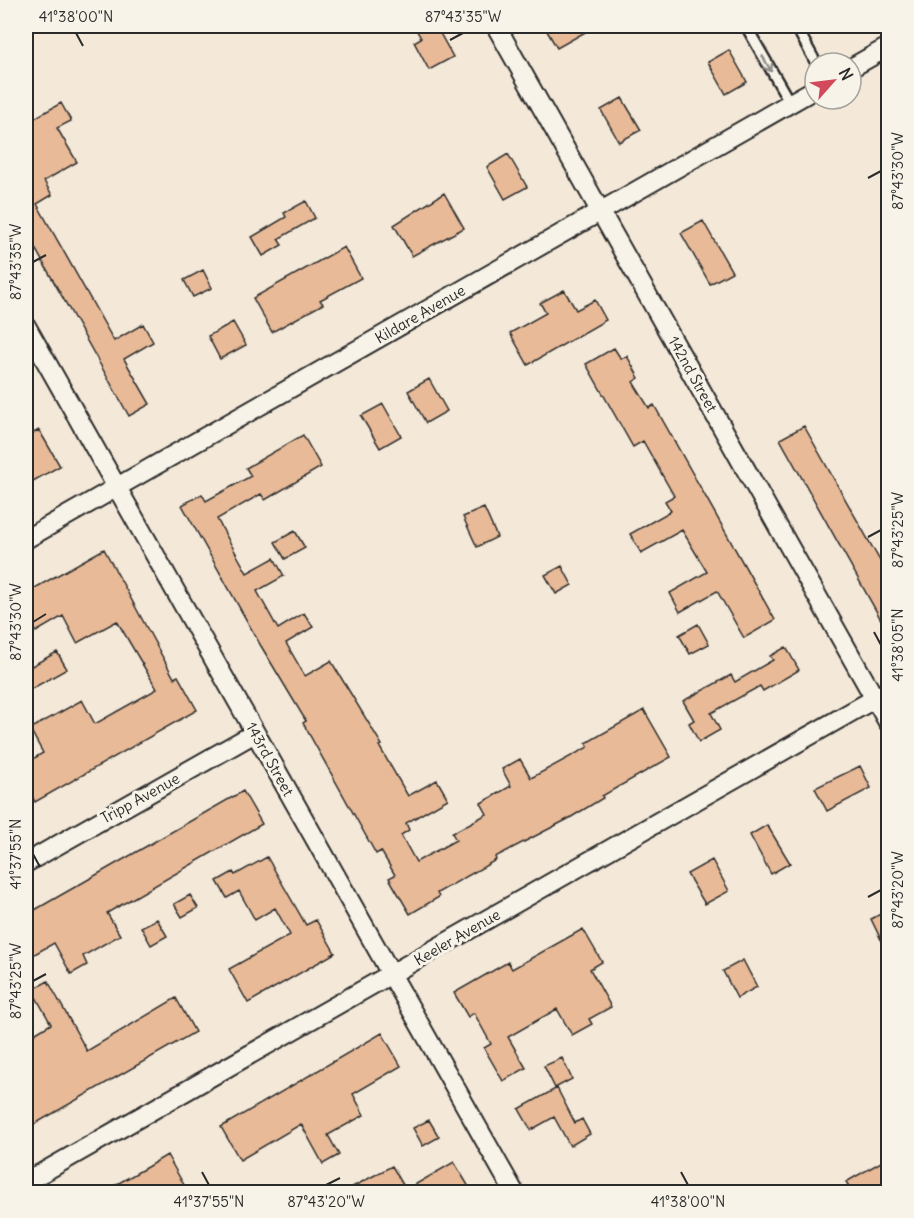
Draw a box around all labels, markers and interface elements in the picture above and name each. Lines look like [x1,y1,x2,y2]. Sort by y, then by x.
text: 41°38'00"N [39,7,113,26]
text: 87°43'35"W [425,7,502,26]
north arrow [803,51,863,111]
one-way arrow [762,56,774,73]
text: N [835,64,858,84]
text: 87°43'30"W [888,132,907,210]
text: 87°43'35"W [6,223,25,300]
street label: Kildare Avenue [372,281,468,347]
street label: 142nd Street [664,333,722,415]
text: 87°43'25"W [888,491,907,568]
text: 87°43'30"W [6,583,25,661]
text: 41°38'05"N [888,608,907,682]
street label: 143rd Street [242,719,298,799]
street label: Tripp Avenue [97,769,183,827]
text: 41°37'55"N [6,819,25,889]
text: 87°43'20"W [888,851,907,929]
street label: Keeler Avenue [410,905,504,969]
text: 87°43'25"W [6,942,25,1019]
text: 41°37'55"N [174,1192,244,1211]
text: 87°43'20"W [287,1192,365,1211]
text: 41°38'00"N [651,1192,725,1211]

